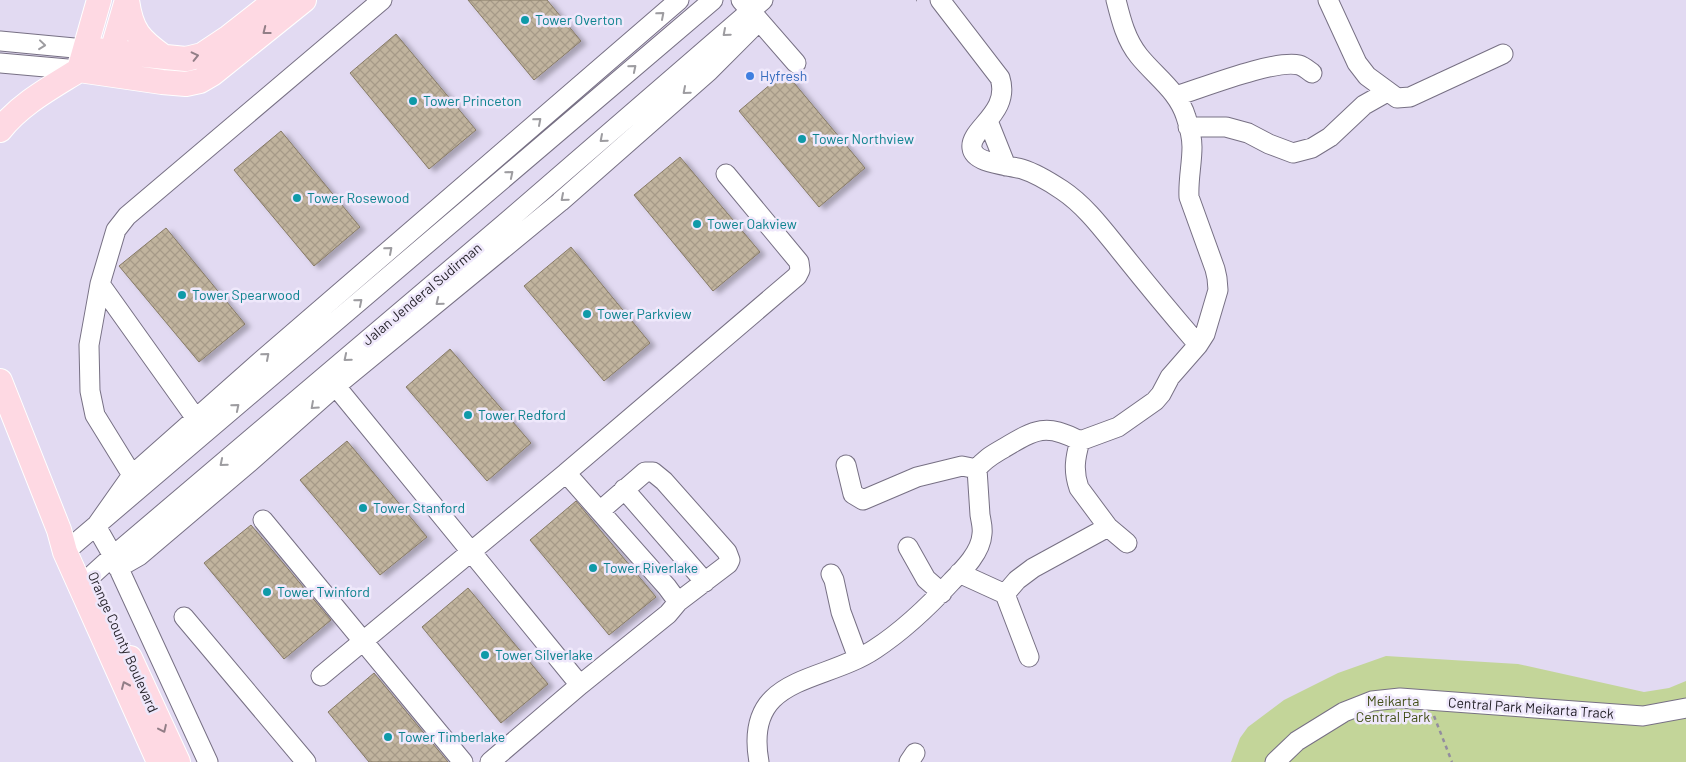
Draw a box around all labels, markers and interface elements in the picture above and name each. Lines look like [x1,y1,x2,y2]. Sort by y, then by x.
place label: Tower Overton [535,11,623,28]
one-way arrow [656,11,665,20]
marker: Tower Overton [519,14,531,26]
one-way arrow [263,25,272,33]
one-way arrow [723,27,732,36]
one-way arrow [39,39,47,50]
one-way arrow [190,51,199,62]
one-way arrow [628,65,637,74]
place label: Hyfresh [760,67,807,84]
marker: Hyfresh [744,70,756,82]
one-way arrow [683,85,692,94]
place label: Tower Princeton [423,92,522,109]
marker: Tower Princeton [407,95,419,107]
one-way arrow [533,118,542,127]
place label: Tower Northview [812,130,914,147]
one-way arrow [600,133,609,141]
marker: Tower Northview [796,133,808,145]
one-way arrow [504,170,513,179]
place label: Tower Rosewood [307,189,409,206]
marker: Tower Rosewood [291,192,303,204]
one-way arrow [561,192,570,201]
place label: Tower Oakview [707,215,797,232]
marker: Tower Oakview [691,218,703,230]
street label: Jalan Jenderal Sudirman [359,239,485,349]
one-way arrow [383,247,392,256]
place label: Tower Spearwood [192,286,300,303]
marker: Tower Spearwood [176,289,188,301]
one-way arrow [435,296,444,305]
one-way arrow [354,298,363,307]
place label: Tower Parkview [597,305,692,322]
marker: Tower Parkview [581,308,593,320]
one-way arrow [343,352,352,361]
one-way arrow [260,354,269,362]
one-way arrow [311,400,320,409]
one-way arrow [230,404,239,413]
place label: Tower Redford [478,406,566,423]
marker: Tower Redford [462,409,474,421]
one-way arrow [219,457,228,466]
place label: Tower Stanford [373,499,465,516]
marker: Tower Stanford [357,502,369,514]
place label: Tower Riverlake [603,559,698,576]
marker: Tower Riverlake [587,562,599,574]
street label: Orange County Boulevard [85,569,162,715]
place label: Tower Twinford [277,583,370,600]
marker: Tower Twinford [261,586,273,598]
place label: Tower Silverlake [495,646,593,663]
marker: Tower Silverlake [479,649,491,661]
one-way arrow [120,681,131,690]
park label: Meikarta Central Park [1356,692,1430,725]
street label: Central Park Meikarta Track [1447,693,1615,722]
one-way arrow [156,724,167,733]
place label: Tower Timberlake [398,728,505,745]
marker: Tower Timberlake [382,731,394,743]

